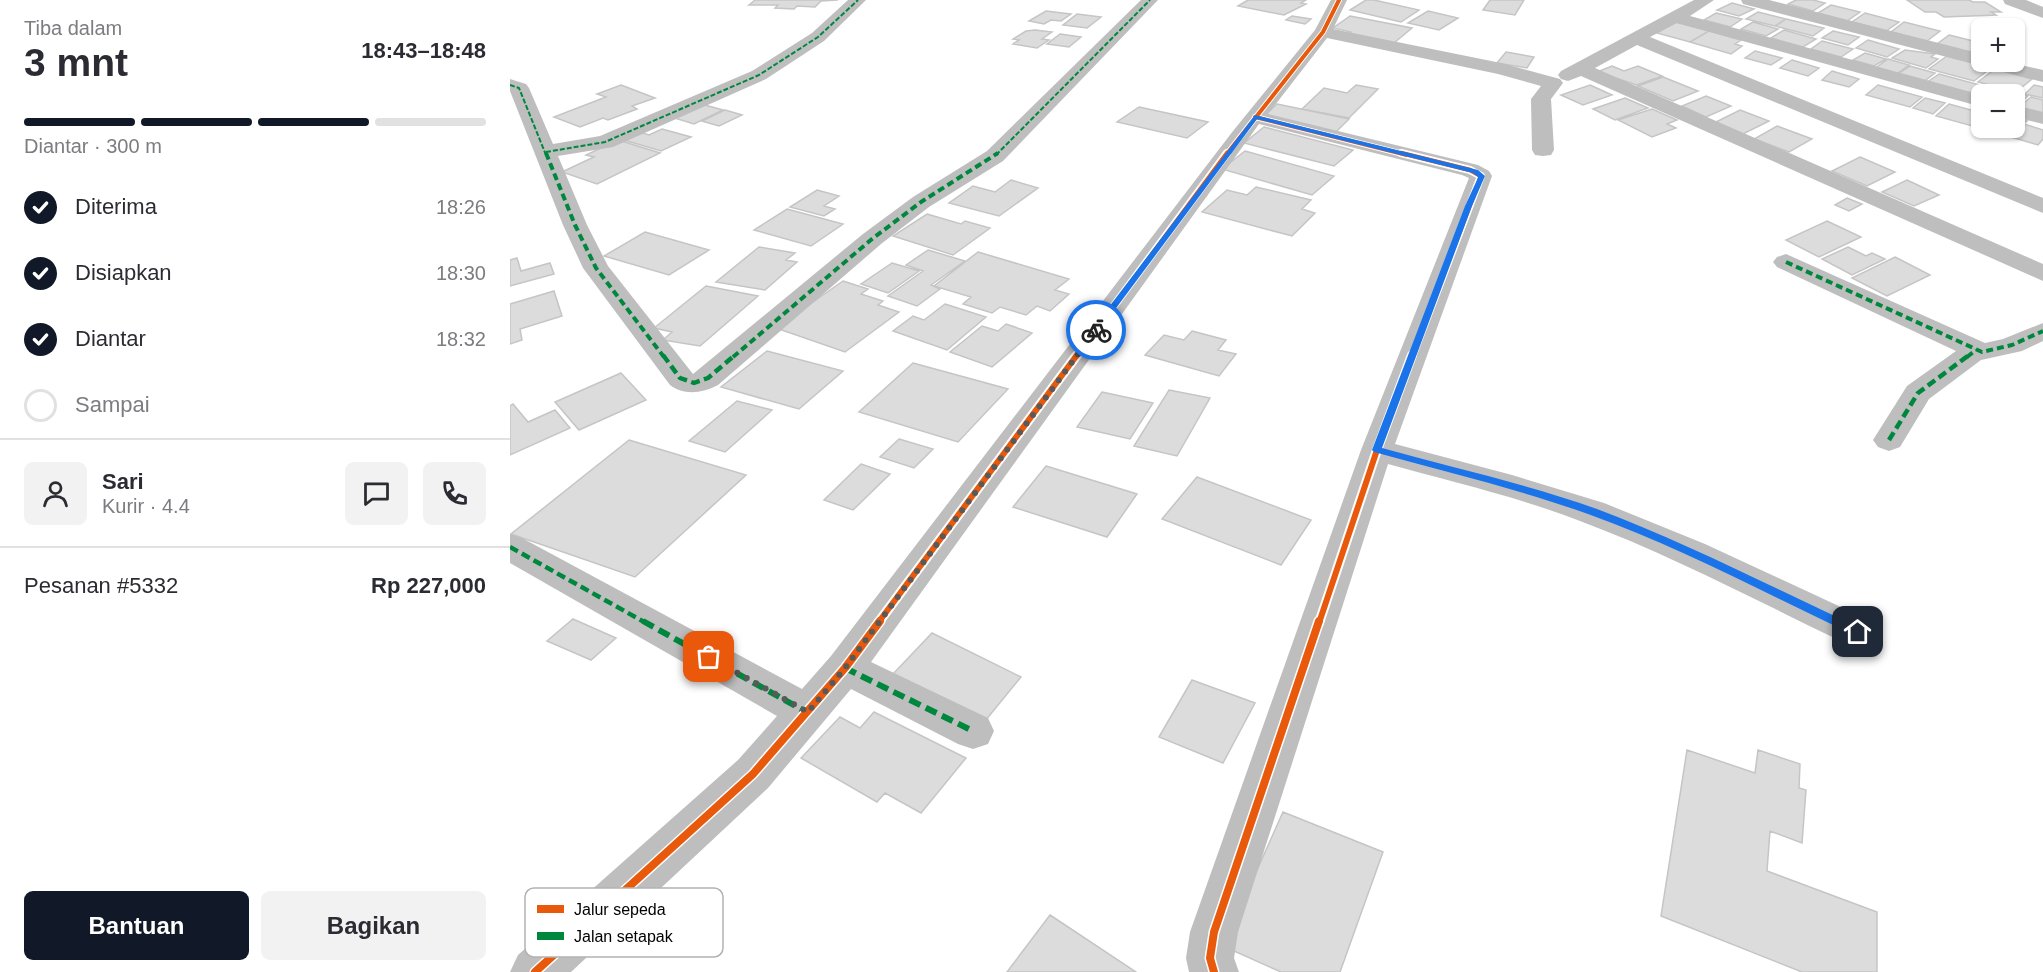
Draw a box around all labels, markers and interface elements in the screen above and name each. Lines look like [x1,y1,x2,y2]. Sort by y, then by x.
text: Tiba dalam [24,17,122,39]
map controls [1971,18,2025,138]
button: + [1971,18,2025,72]
text: 18:43–18:48 [361,38,486,63]
text: 3 mnt [24,41,128,84]
button: − [1971,84,2025,138]
text: Diantar · 300 m [24,135,162,157]
icon: check [24,191,57,224]
text: Diterima [75,194,157,219]
text: 18:26 [436,196,486,218]
icon: check [24,257,57,290]
text: Disiapkan [75,260,172,285]
text: 18:30 [436,262,486,284]
courier [1066,300,1126,360]
icon: bike [1080,314,1113,347]
icon: check [24,323,57,356]
text: Diantar [75,326,146,351]
text: 18:32 [436,328,486,350]
text: Sampai [75,392,150,417]
button: person [24,462,87,525]
button: chat [345,462,408,525]
button: phone [423,462,486,525]
text: Sari [102,469,144,494]
text: Kurir · 4.4 [102,495,190,517]
text: Pesanan #5332 [24,573,178,598]
text: Rp 227,000 [371,573,486,598]
pin [1832,606,1883,657]
icon: home [1841,615,1874,648]
pin [683,631,734,682]
icon: bag [692,640,725,673]
legend [525,888,723,957]
button: Bantuan [24,891,249,960]
button: Bagikan [261,891,486,960]
text: Jalur sepeda [574,901,666,918]
text: Jalan setapak [574,928,674,945]

